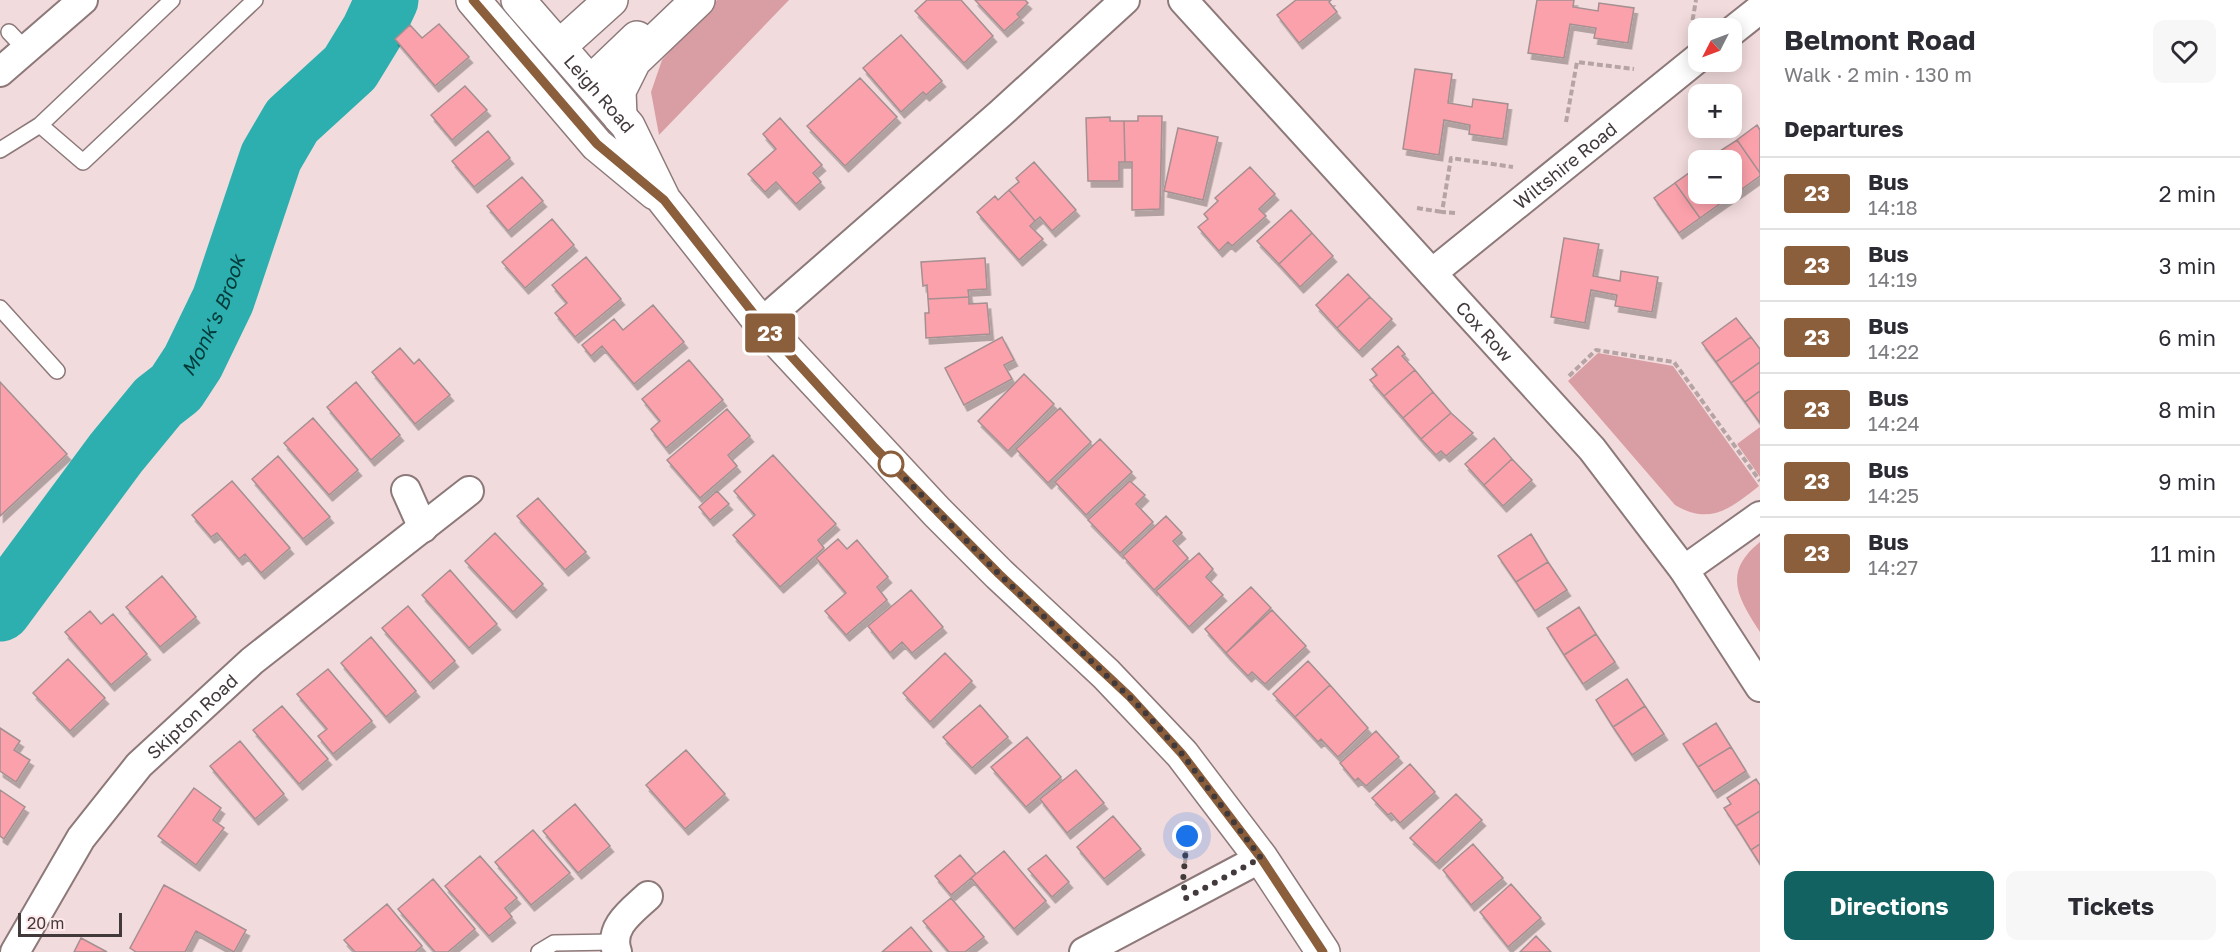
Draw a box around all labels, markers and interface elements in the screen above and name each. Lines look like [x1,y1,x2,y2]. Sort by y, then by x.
north arrow [1688,18,1742,72]
map controls [1688,18,1742,204]
button: heart [2153,20,2216,83]
text: Belmont Road [1784,23,1975,56]
street label: Leigh Road [560,50,639,137]
text: Walk · 2 min · 130 m [1784,62,1972,86]
button: + [1688,84,1742,138]
text: Departures [1784,115,1903,142]
street label: Wiltshire Road [1509,117,1621,214]
button: − [1688,150,1742,204]
text: Bus [1868,168,1909,195]
text: 23 [1804,180,1830,206]
text: 2 min [2159,180,2216,207]
text: 14:18 [1868,195,1918,219]
text: Bus [1868,240,1909,267]
water label: Monk's Brook [175,249,250,380]
text: 23 [1804,252,1830,278]
text: 3 min [2159,252,2216,279]
text: 14:19 [1868,267,1918,291]
street label: Cox Row [1452,296,1518,366]
text: Bus [1868,312,1909,339]
line badge: 23 [743,314,797,352]
text: 23 [757,320,783,346]
text: 23 [1804,324,1830,350]
text: 6 min [2158,324,2216,351]
text: 14:22 [1868,339,1919,363]
text: Bus [1868,384,1909,411]
text: 23 [1804,396,1830,422]
text: 8 min [2158,396,2216,423]
text: 14:24 [1868,411,1920,435]
unlabelled marker [878,451,904,477]
text: Bus [1868,456,1909,483]
text: 23 [1804,468,1830,494]
text: 9 min [2158,468,2216,495]
text: 14:25 [1868,483,1919,507]
text: Bus [1868,528,1909,555]
text: 23 [1804,540,1830,566]
text: 11 min [2150,540,2216,567]
text: 14:27 [1868,555,1918,579]
street label: Skipton Road [142,669,242,763]
your location [1172,821,1202,851]
button: Directions [1784,871,1994,940]
button: Tickets [2006,871,2216,940]
scale bar [18,910,122,938]
text: 20 m [27,913,64,933]

